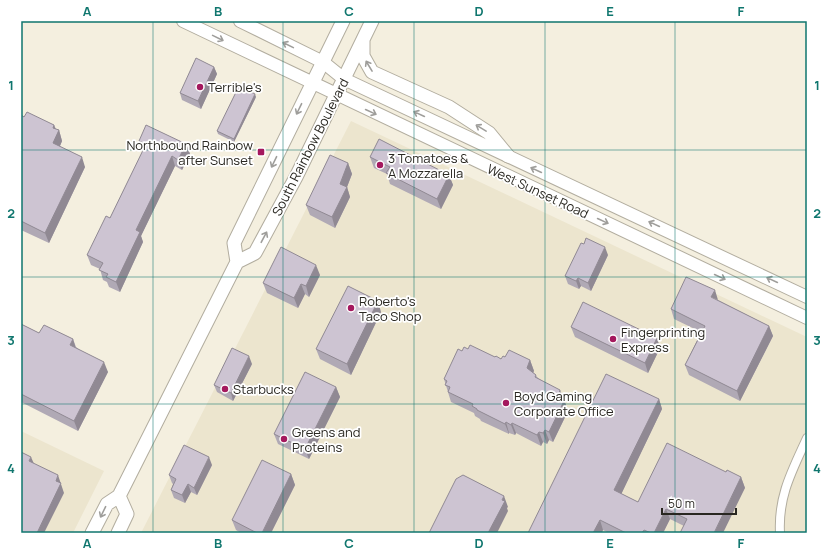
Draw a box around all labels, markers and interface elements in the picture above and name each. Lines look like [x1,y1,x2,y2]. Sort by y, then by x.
text: A [83,2,92,20]
text: B [214,2,222,20]
text: C [344,2,354,20]
text: D [474,2,484,20]
text: E [606,2,614,20]
text: F [738,2,745,20]
one-way arrow [212,35,224,42]
one-way arrow [282,41,294,48]
one-way arrow [364,60,372,72]
street label: South Rainbow Boulevard [267,75,353,219]
text: 1 [8,76,14,94]
text: 1 [814,76,820,94]
place label: Terrible's [208,78,262,96]
marker: Terrible's [195,82,205,92]
one-way arrow [295,102,303,114]
one-way arrow [365,109,377,116]
one-way arrow [413,110,425,117]
one-way arrow [475,124,487,132]
place label: Northbound Rainbow after Sunset [126,136,253,169]
marker: Northbound Rainbow after Sunset [256,147,266,157]
place label: 3 Tomatoes & A Mozzarella [388,149,469,182]
one-way arrow [270,156,277,168]
marker: 3 Tomatoes & A Mozzarella [375,160,385,170]
street label: West Sunset Road [484,160,592,222]
one-way arrow [531,166,543,173]
text: 2 [7,204,15,222]
text: 2 [813,204,821,222]
one-way arrow [596,218,608,225]
one-way arrow [648,220,660,227]
one-way arrow [261,231,268,243]
one-way arrow [714,274,726,281]
one-way arrow [766,276,778,283]
place label: Roberto's Taco Shop [359,292,422,325]
marker: Roberto's Taco Shop [346,303,356,313]
place label: Fingerprinting Express [621,323,705,356]
text: 3 [7,331,15,349]
text: 3 [813,331,821,349]
marker: Fingerprinting Express [608,334,618,344]
place label: Starbucks [233,380,294,398]
marker: Starbucks [220,384,230,394]
place label: Boyd Gaming Corporate Office [514,387,614,420]
marker: Boyd Gaming Corporate Office [501,398,511,408]
place label: Greens and Proteins [292,423,360,456]
marker: Greens and Proteins [279,434,289,444]
text: 4 [7,459,15,477]
text: 4 [813,459,821,477]
scale bar [662,490,736,516]
text: 50 m [668,495,695,512]
one-way arrow [99,506,106,518]
text: A [83,534,92,552]
text: B [214,534,222,552]
text: C [344,534,354,552]
text: D [474,534,484,552]
text: E [606,534,614,552]
text: F [738,534,745,552]

